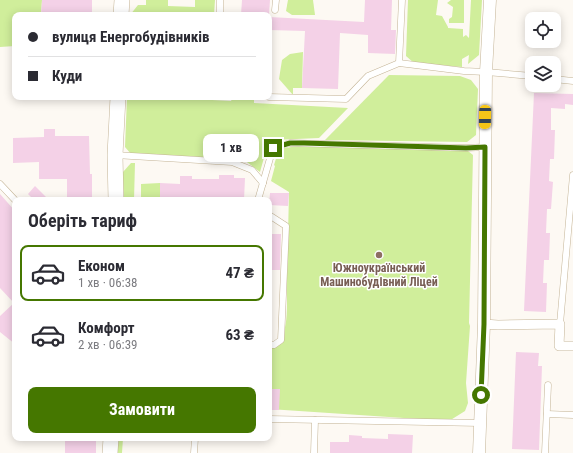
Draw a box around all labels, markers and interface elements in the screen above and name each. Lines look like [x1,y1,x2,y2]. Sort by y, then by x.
map controls [525,12,561,92]
button: locate [525,12,561,48]
text: вулиця Енергобудівників [52,28,210,46]
button: layers [525,56,561,92]
text: Куди [52,67,82,85]
car [479,105,491,129]
callout: 1 хв [203,134,259,162]
route end [264,139,282,157]
text: 1 хв [220,140,242,155]
text: Оберіть тариф [28,210,137,231]
marker: Южноукраїнський Машинобудівний Ліцей [374,250,384,260]
icon: car [30,255,66,291]
text: Економ [78,257,125,275]
place label: Южноукраїнський Машинобудівний Ліцей [320,261,438,289]
text: 47 ₴ [225,264,254,282]
text: 1 хв · 06:38 [78,275,138,290]
icon: car [30,317,66,353]
text: Комфорт [78,319,135,337]
text: 63 ₴ [225,326,254,344]
text: 2 хв · 06:39 [78,337,138,352]
route start [472,386,490,404]
button: Замовити [28,387,256,433]

